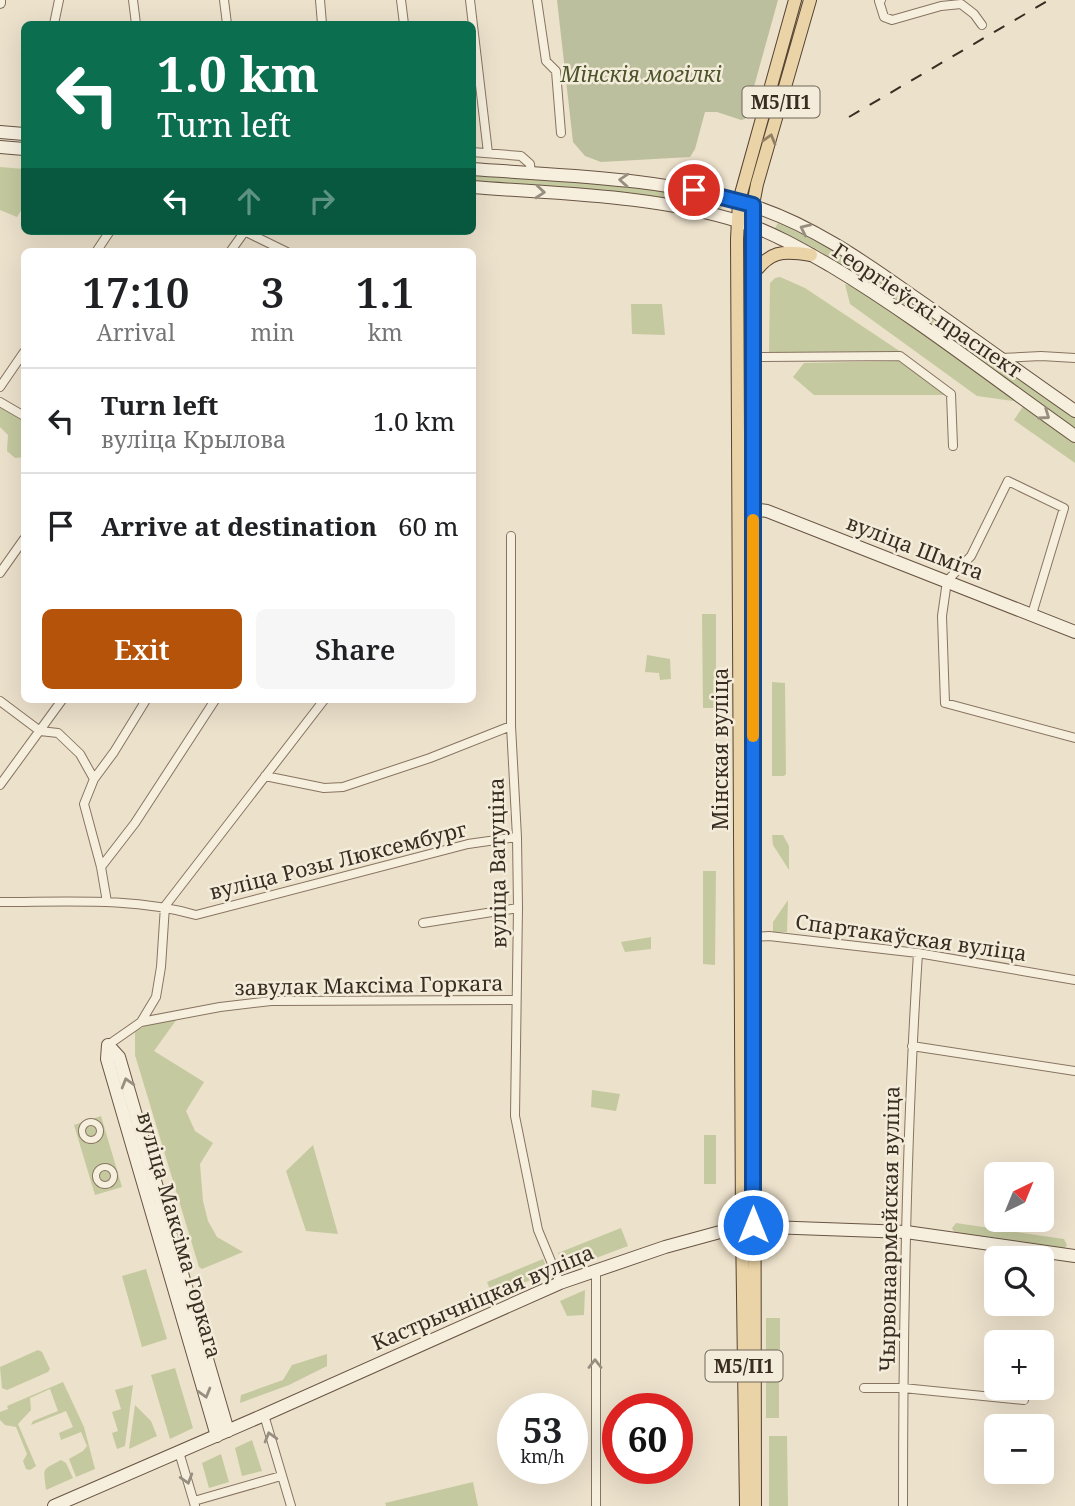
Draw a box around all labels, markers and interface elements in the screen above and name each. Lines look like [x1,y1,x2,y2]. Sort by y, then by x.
text: 1.0 km [157,40,319,106]
icon: left [42,49,133,140]
park label: Мінскія могілкі [559,60,722,88]
road number: М5/П1 [742,86,820,118]
text: Turn left [157,103,291,146]
one-way arrow [761,134,776,146]
pin [664,160,724,220]
icon: arrive [675,171,713,209]
one-way arrow [618,173,629,188]
icon: left [157,182,195,220]
icon: ahead [230,182,268,220]
icon: right [303,182,341,220]
one-way arrow [535,184,546,199]
one-way arrow [800,223,812,237]
street label: Георгіеўскі праспект [827,236,1028,384]
text: 17:10 [82,263,189,320]
text: 3 [261,263,284,320]
text: 1.1 [356,263,415,320]
text: Arrival [96,316,175,348]
text: min [251,316,295,348]
text: km [368,316,403,348]
text: Turn left [101,387,218,423]
icon: left [42,402,80,440]
text: 1.0 km [373,403,455,439]
one-way arrow [1037,407,1050,419]
text: вуліца Крылова [101,423,286,455]
icon: arrive [42,507,80,545]
text: Arrive at destination [101,508,377,544]
text: 60 m [398,508,458,544]
street label: вуліца Шміта [843,508,988,586]
button: Exit [42,609,242,689]
button: Share [256,609,455,689]
street label: Мінская вуліца [706,667,734,831]
street label: вуліца Ватуціна [482,777,512,949]
street label: вуліца Розы Люксембург [206,814,469,906]
street label: Спартакаўская вуліца [794,907,1029,967]
street label: завулак Максіма Горкага [234,969,504,1001]
one-way arrow [120,1077,135,1089]
street label: Чырвонаармейская вуліца [873,1086,905,1372]
street label: вуліца Максіма Горкага [131,1108,229,1361]
north arrow [984,1162,1054,1232]
map controls [984,1162,1054,1484]
position arrow [716,1188,790,1262]
street label: Кастрычніцкая вуліца [367,1238,598,1357]
button: search [984,1246,1054,1316]
button: + [984,1330,1054,1400]
road number: М5/П1 [706,1350,782,1382]
one-way arrow [587,1359,603,1369]
one-way arrow [196,1387,211,1399]
speed limit sign: 60 [602,1393,693,1484]
text: 53 [523,1406,562,1453]
button: − [984,1414,1054,1484]
one-way arrow [264,1431,279,1443]
text: km/h [520,1444,565,1468]
one-way arrow [179,1473,194,1485]

